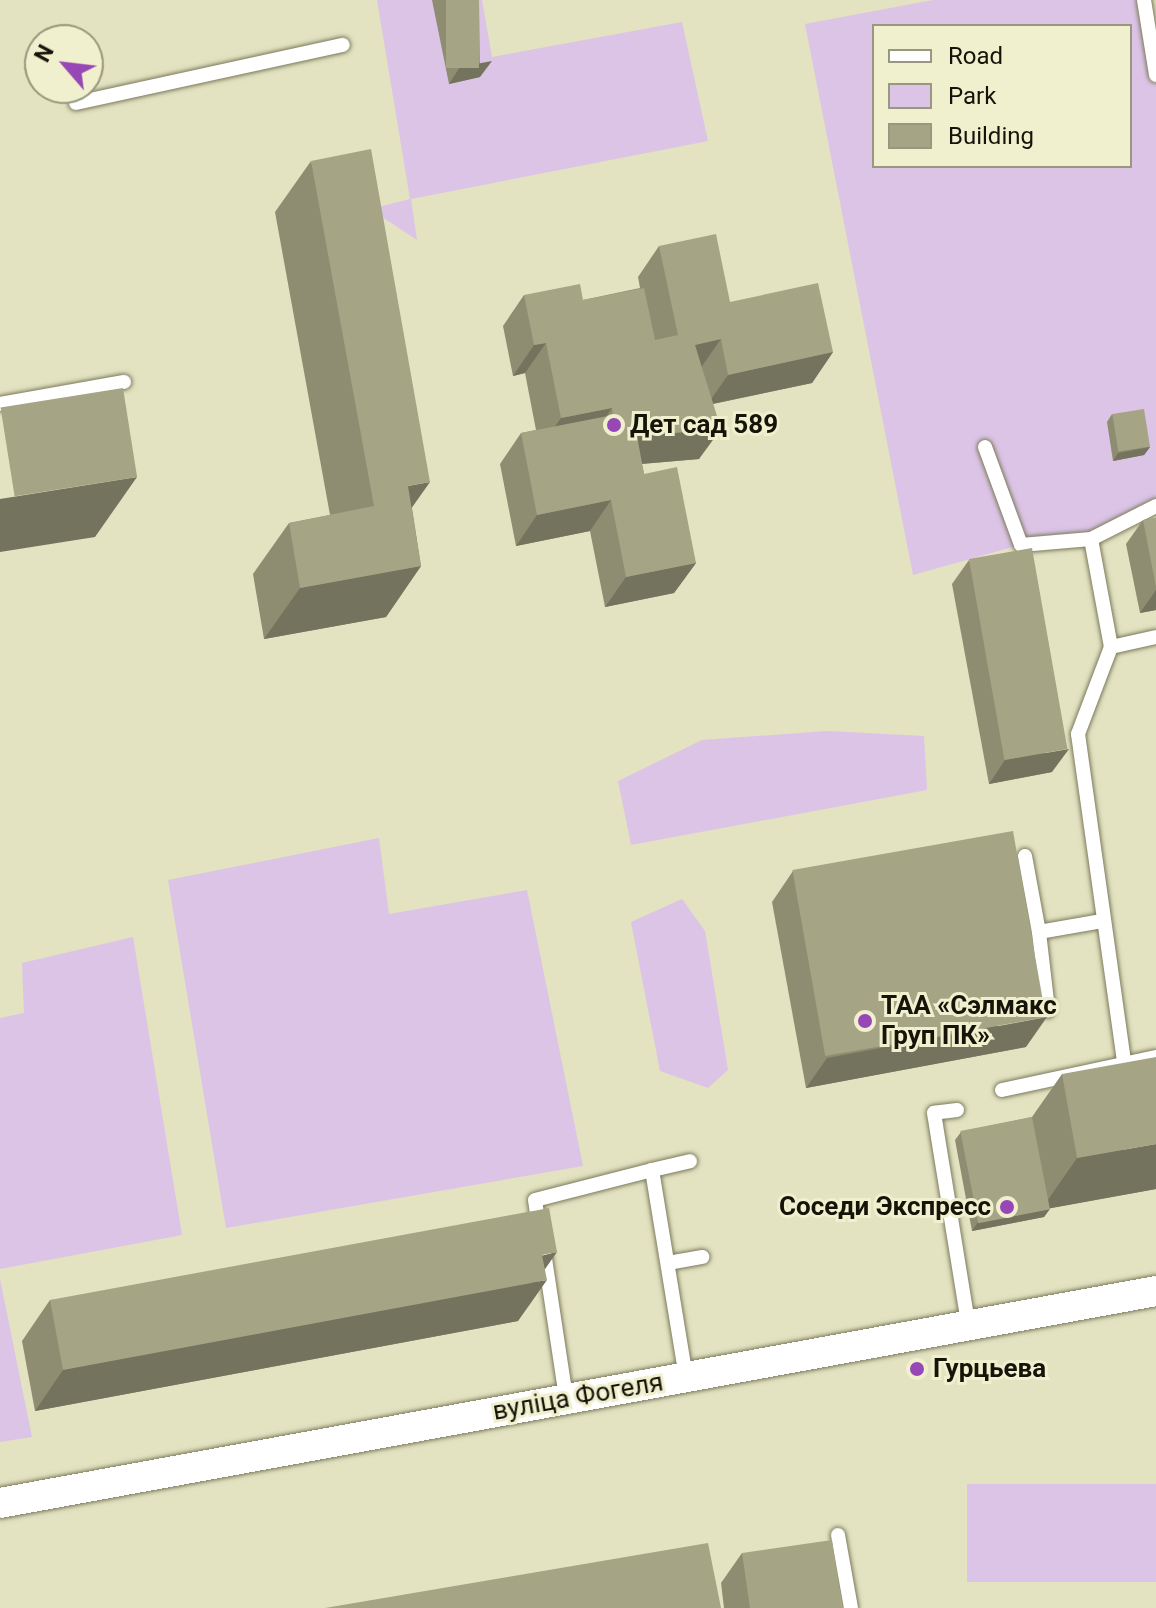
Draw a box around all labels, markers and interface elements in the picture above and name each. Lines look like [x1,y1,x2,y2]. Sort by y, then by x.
north arrow [24,24,104,104]
legend [872,24,1132,168]
text: N [29,41,59,66]
text: Road [948,42,1003,70]
text: Park [948,82,996,110]
text: Building [948,122,1034,150]
place label: Дет сад 589 [630,409,778,441]
marker: Дет сад 589 [605,416,623,434]
place label: ТАА «Сэлмакс Груп ПК» [881,990,1057,1052]
marker: ТАА «Сэлмакс Груп ПК» [856,1012,874,1030]
place label: Соседи Экспресс [779,1191,991,1223]
marker: Соседи Экспресс [998,1198,1016,1216]
place label: Гурцьева [933,1353,1046,1385]
marker: Гурцьева [908,1360,926,1378]
street label: вуліца Фогеля [490,1367,666,1427]

